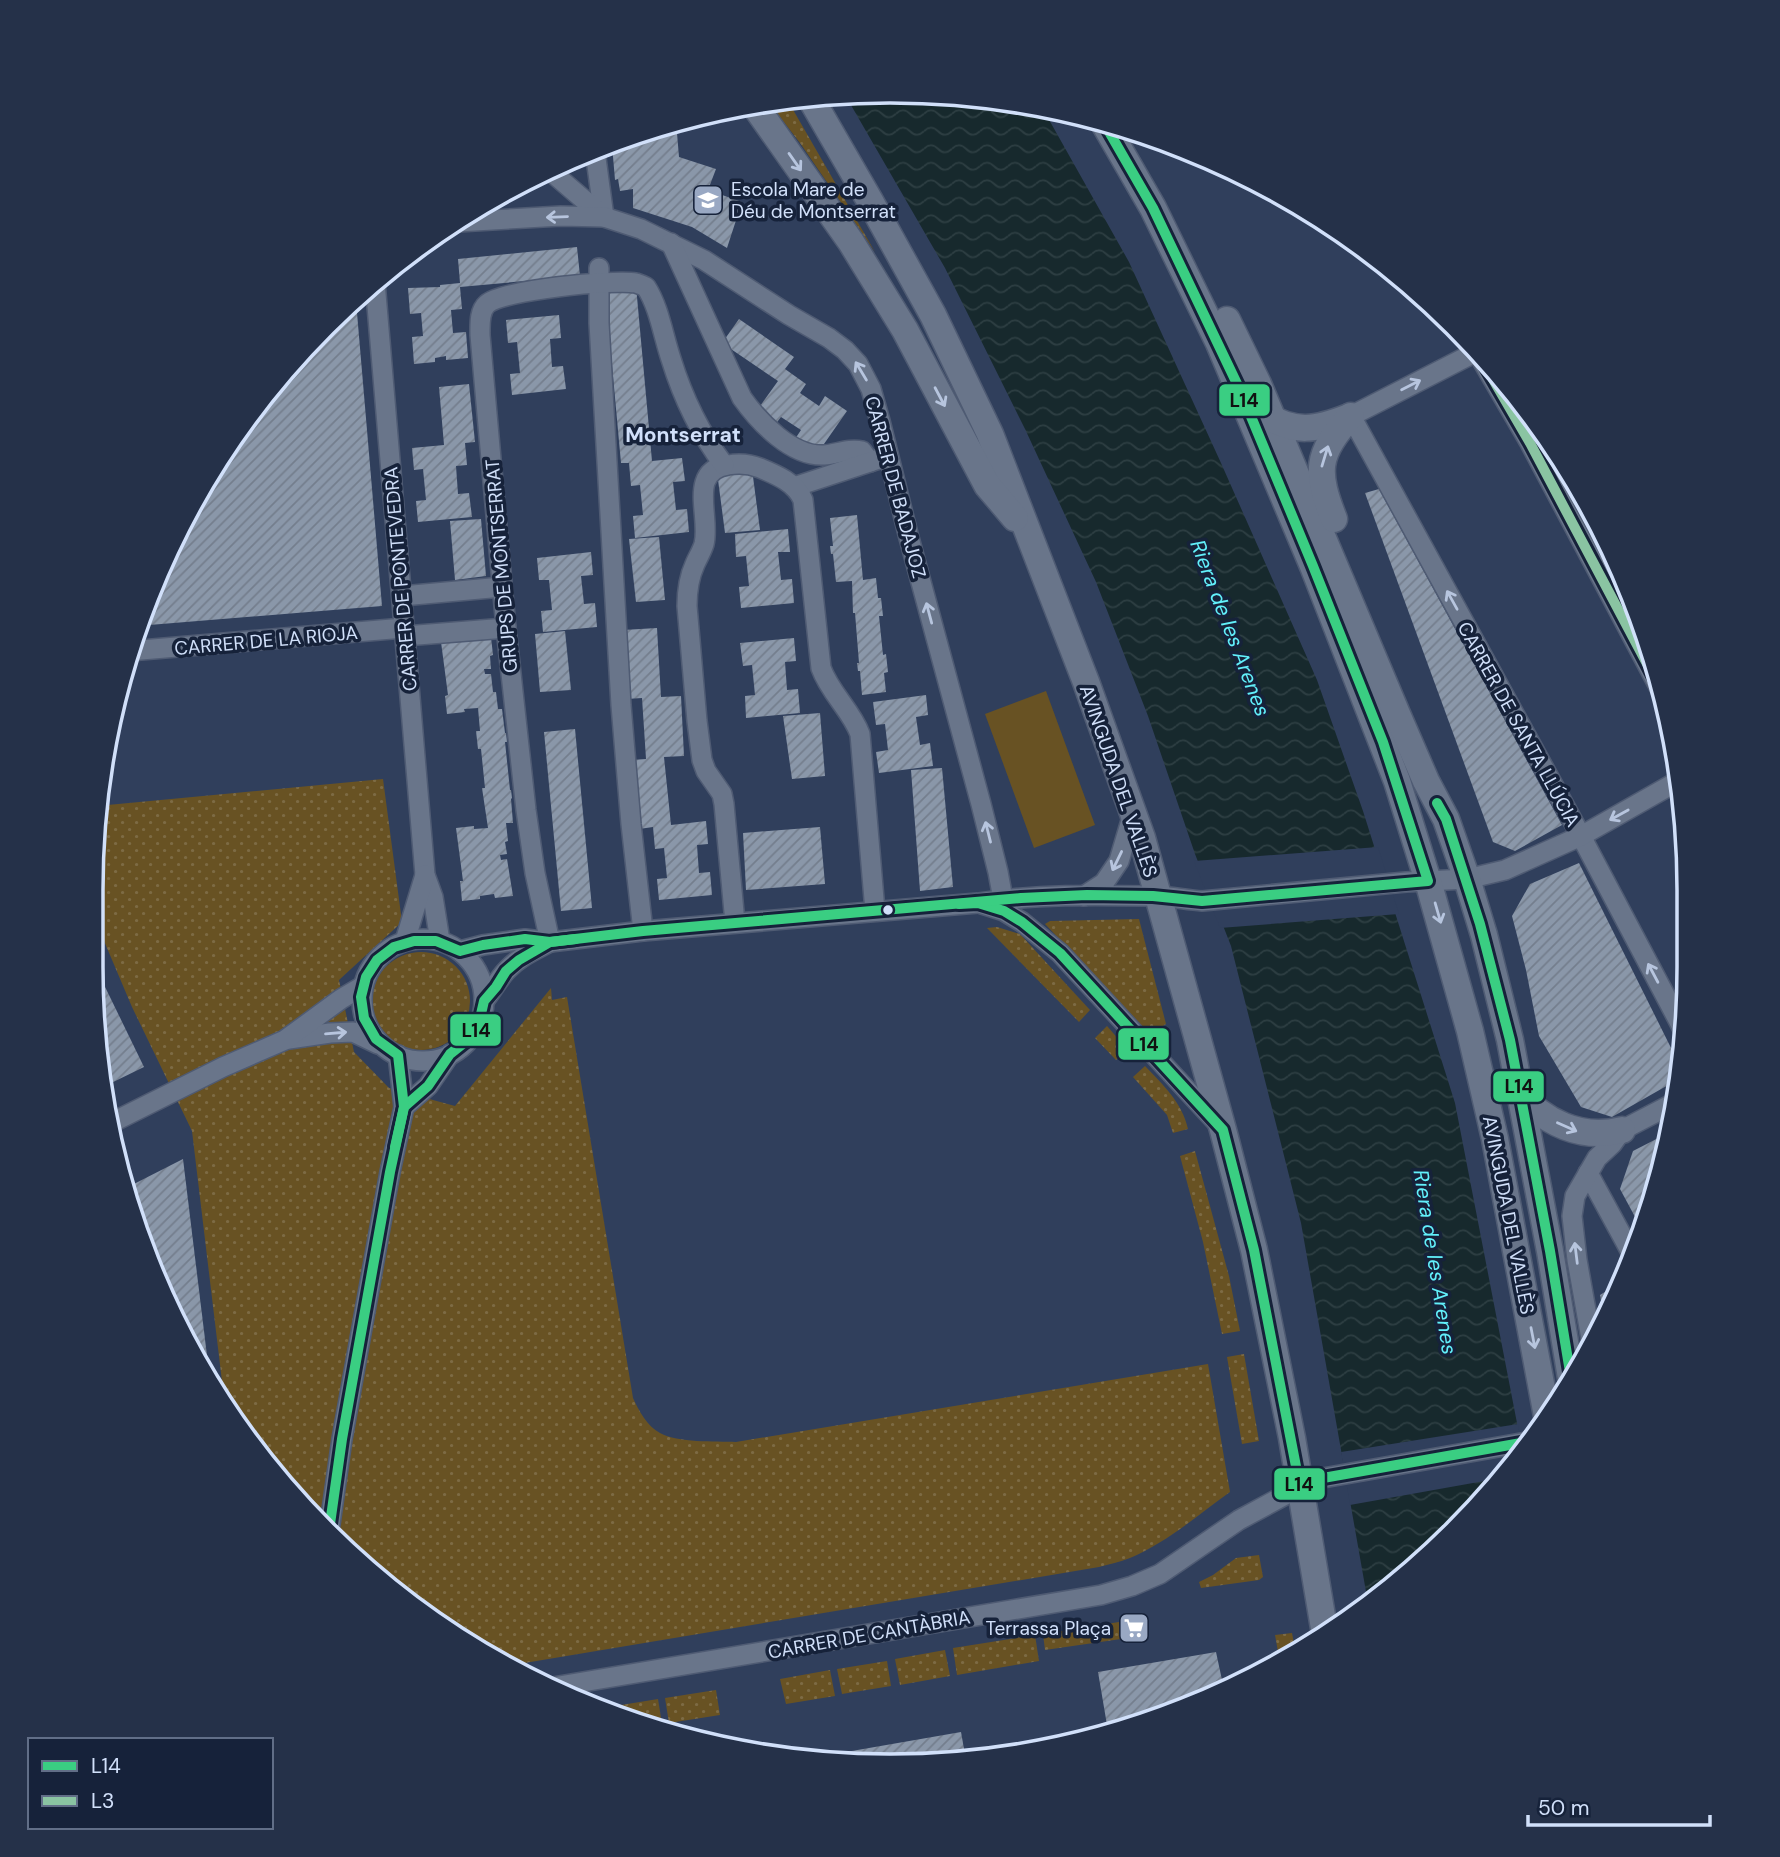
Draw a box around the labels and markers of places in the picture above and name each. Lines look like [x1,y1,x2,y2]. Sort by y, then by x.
place label: Escola Mare de Déu de Montserrat [731,177,896,224]
school or university icon: Escola Mare de Déu de Montserrat [691,183,725,217]
unlabelled marker [881,903,895,917]
supermarket icon: Terrassa Plaça [1117,1611,1151,1645]
place label: Terrassa Plaça [986,1616,1111,1641]

